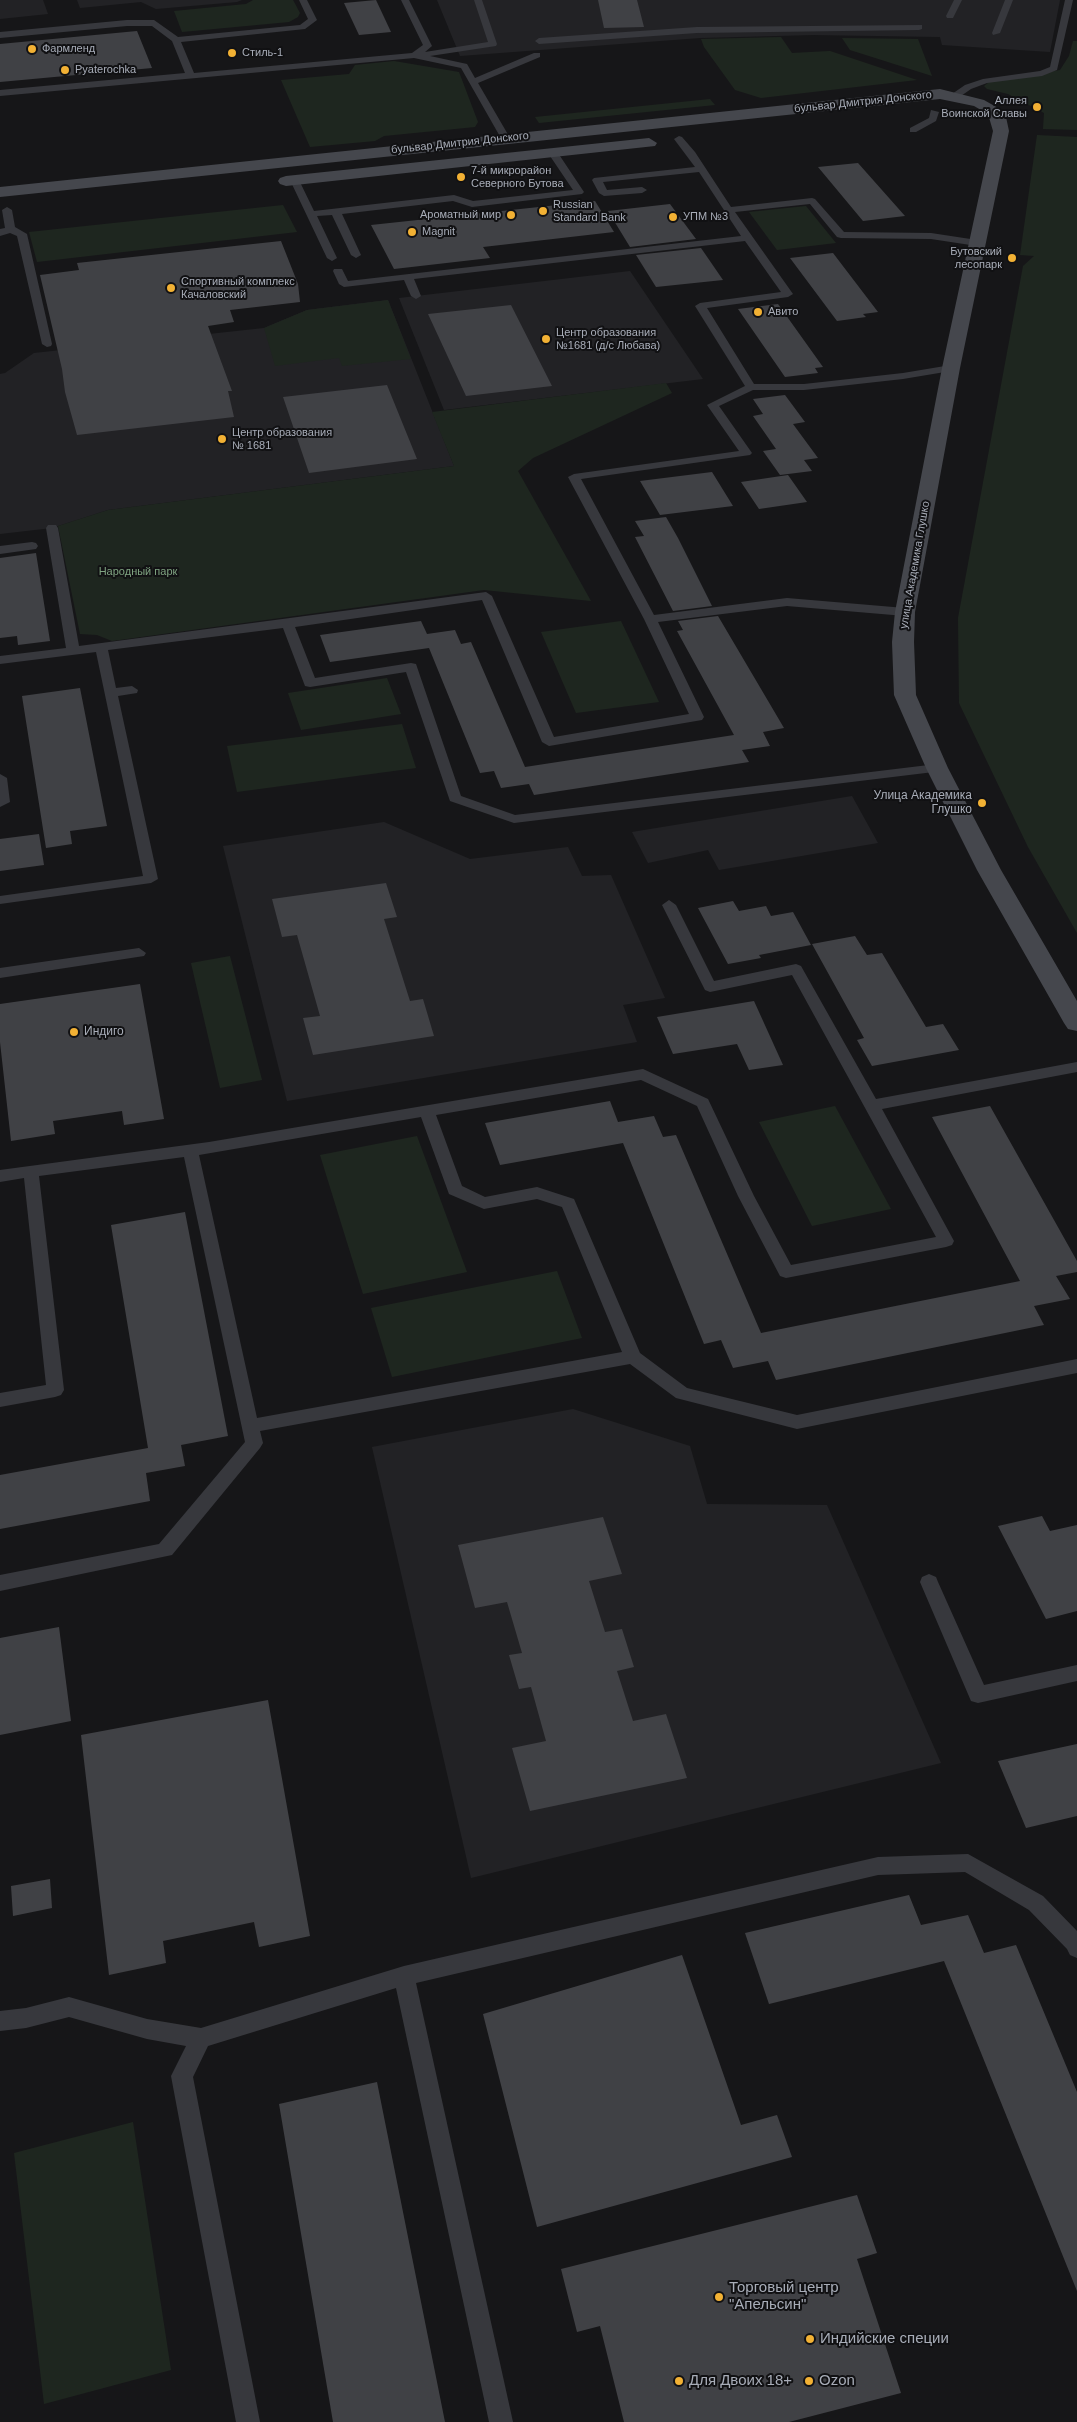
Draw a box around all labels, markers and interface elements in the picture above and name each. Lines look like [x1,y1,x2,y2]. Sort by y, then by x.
place label: Фармленд [42,42,95,56]
marker: Фармленд [26,43,38,55]
place label: Стиль-1 [242,46,283,60]
marker: Стиль-1 [226,47,238,59]
place label: Pyaterochka [75,63,136,77]
marker: Pyaterochka [59,64,71,76]
street label: бульвар Дмитрия Донского [794,88,932,116]
place label: Аллея Воинской Славы [941,94,1027,120]
marker: Аллея Воинской Славы [1031,101,1043,113]
street label: бульвар Дмитрия Донского [391,129,529,157]
place label: 7-й микрорайон Северного Бутова [471,164,564,190]
marker: 7-й микрорайон Северного Бутова [455,171,467,183]
place label: Russian Standard Bank [553,198,626,224]
marker: Russian Standard Bank [537,205,549,217]
place label: Ароматный мир [420,208,501,222]
marker: Ароматный мир [505,209,517,221]
place label: УПМ №3 [683,210,728,224]
marker: УПМ №3 [667,211,679,223]
place label: Magnit [422,225,455,239]
marker: Magnit [406,226,418,238]
place label: Бутовский лесопарк [950,245,1002,271]
marker: Бутовский лесопарк [1006,252,1018,264]
place label: Спортивный комплекс Качаловский [181,275,295,301]
marker: Спортивный комплекс Качаловский [165,282,177,294]
place label: Авито [768,305,798,319]
marker: Авито [752,306,764,318]
place label: Центр образования №1681 (д/с Любава) [556,326,660,352]
marker: Центр образования №1681 (д/с Любава) [540,333,552,345]
place label: Центр образования № 1681 [232,426,332,452]
marker: Центр образования № 1681 [216,433,228,445]
street label: улица Академика Глушко [897,500,933,630]
park label: Народный парк [99,565,177,579]
place label: Улица Академика Глушко [874,789,972,817]
marker: Улица Академика Глушко [976,797,988,809]
place label: Индиго [84,1025,124,1039]
marker: Индиго [68,1026,80,1038]
place label: Торговый центр "Апельсин" [729,2279,839,2314]
marker: Торговый центр "Апельсин" [713,2291,725,2303]
place label: Индийские специи [820,2330,949,2348]
marker: Индийские специи [804,2333,816,2345]
place label: Для Двоих 18+ [689,2372,792,2390]
place label: Ozon [819,2372,855,2390]
marker: Для Двоих 18+ [673,2375,685,2387]
marker: Ozon [803,2375,815,2387]

